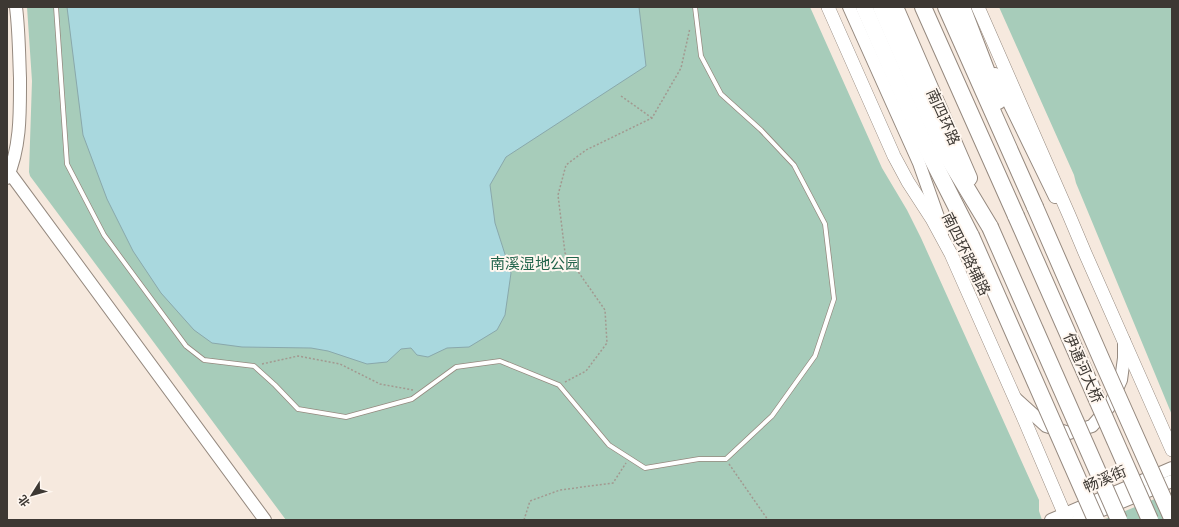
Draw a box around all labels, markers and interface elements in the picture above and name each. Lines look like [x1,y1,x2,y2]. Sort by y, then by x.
street label: 南四环路 [923,86,963,148]
street label: 南四环路辅路 [938,210,994,298]
park label: 南溪湿地公园 [490,255,580,273]
street label: 伊通河大桥 [1060,330,1106,406]
street label: 畅溪街 [1081,462,1129,496]
north arrow [12,475,52,515]
text: 北 [16,492,33,509]

